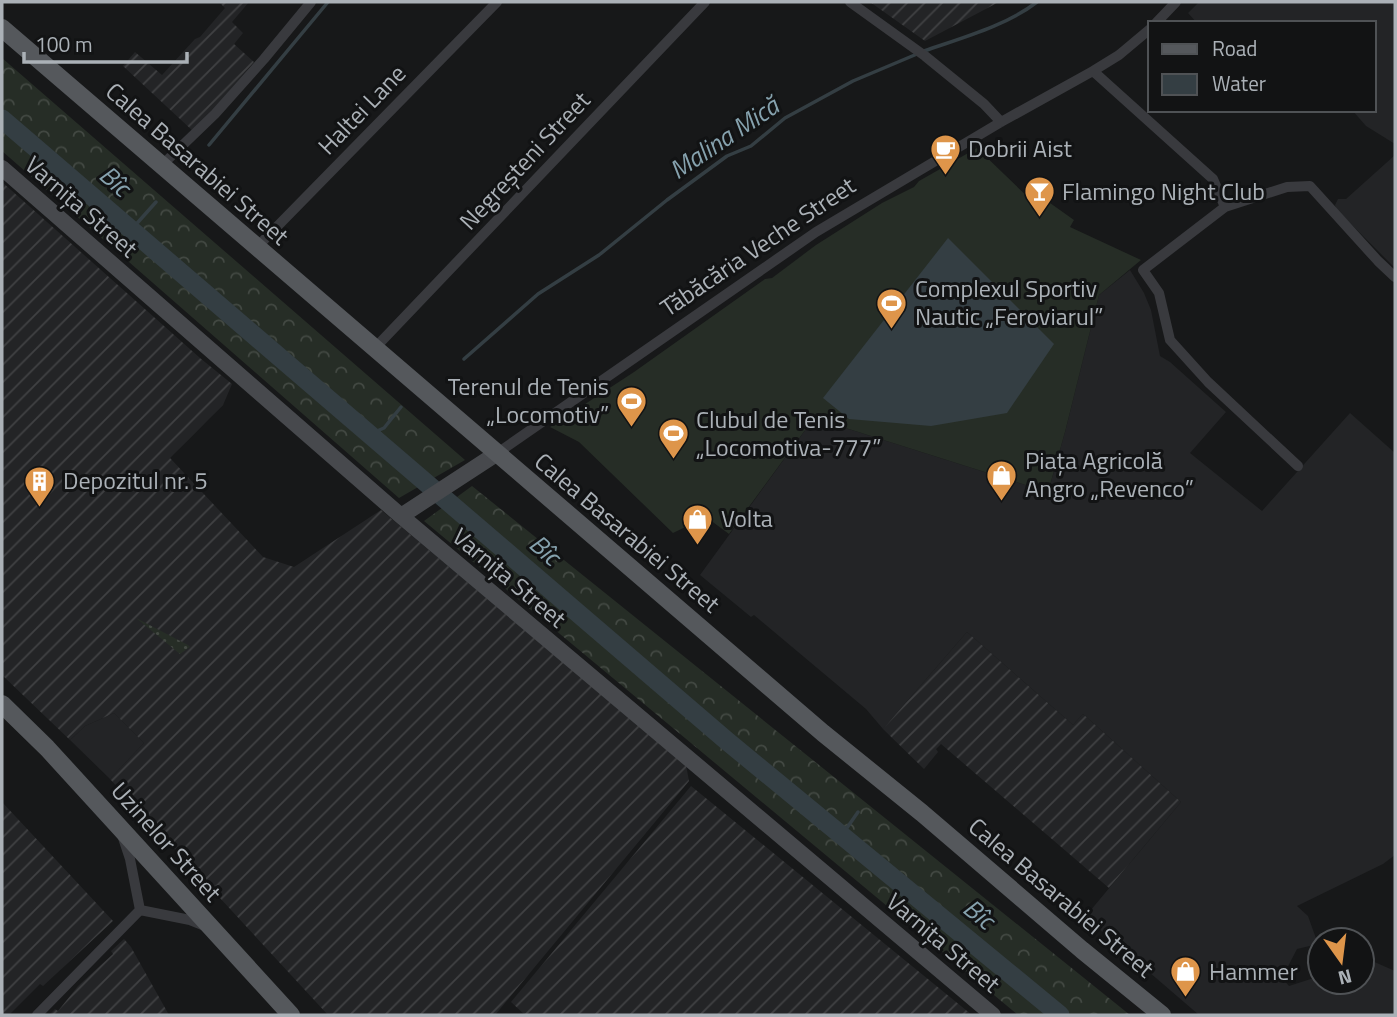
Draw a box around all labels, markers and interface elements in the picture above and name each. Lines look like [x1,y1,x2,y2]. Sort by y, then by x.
scale bar [24,21,187,65]
legend [1148,21,1376,112]
text: 100 m [35,28,92,60]
text: Road [1212,32,1257,64]
street label: Haltei Lane [309,56,414,163]
text: Water [1212,67,1266,99]
street label: Calea Basarabiei Street [98,73,298,254]
street label: Negreșteni Street [450,83,598,238]
water label: Malina Mică [661,85,789,189]
place label: Dobrii Aist [968,130,1073,166]
cafe icon: Dobrii Aist [928,132,962,176]
street label: Varnița Street [17,147,146,266]
water label: Bîc [91,156,142,207]
street label: Tăbăcăria Veche Street [653,167,863,325]
place label: Flamingo Night Club [1062,173,1265,209]
bar icon: Flamingo Night Club [1022,175,1056,219]
place label: Complexul Sportiv Nautic „Feroviarul” [915,270,1103,334]
sports icon: Complexul Sportiv Nautic „Feroviarul” [875,286,909,330]
place label: Terenul de Tenis „Locomotiv” [448,368,609,432]
sports icon: Terenul de Tenis „Locomotiv” [615,384,649,428]
place label: Clubul de Tenis „Locomotiva-777” [696,401,881,465]
sports icon: Clubul de Tenis „Locomotiva-777” [656,417,690,461]
place label: Piața Agricolă Angro „Revenco” [1025,442,1194,506]
street label: Calea Basarabiei Street [527,444,729,621]
shop icon: Piața Agricolă Angro „Revenco” [985,458,1019,502]
place label: Depozitul nr. 5 [63,462,208,498]
building icon: Depozitul nr. 5 [23,464,57,508]
place label: Volta [721,500,773,536]
shop icon: Volta [681,502,715,546]
street label: Varnița Street [445,519,575,636]
water label: Bîc [521,525,572,576]
street label: Uzinelor Street [103,773,231,910]
street label: Calea Basarabiei Street [961,809,1163,986]
street label: Varnița Street [879,884,1009,1001]
water label: Bîc [955,889,1006,940]
north arrow [1306,926,1376,996]
place label: Hammer [1209,953,1298,989]
shop icon: Hammer [1169,955,1203,999]
text: N [1335,962,1355,994]

